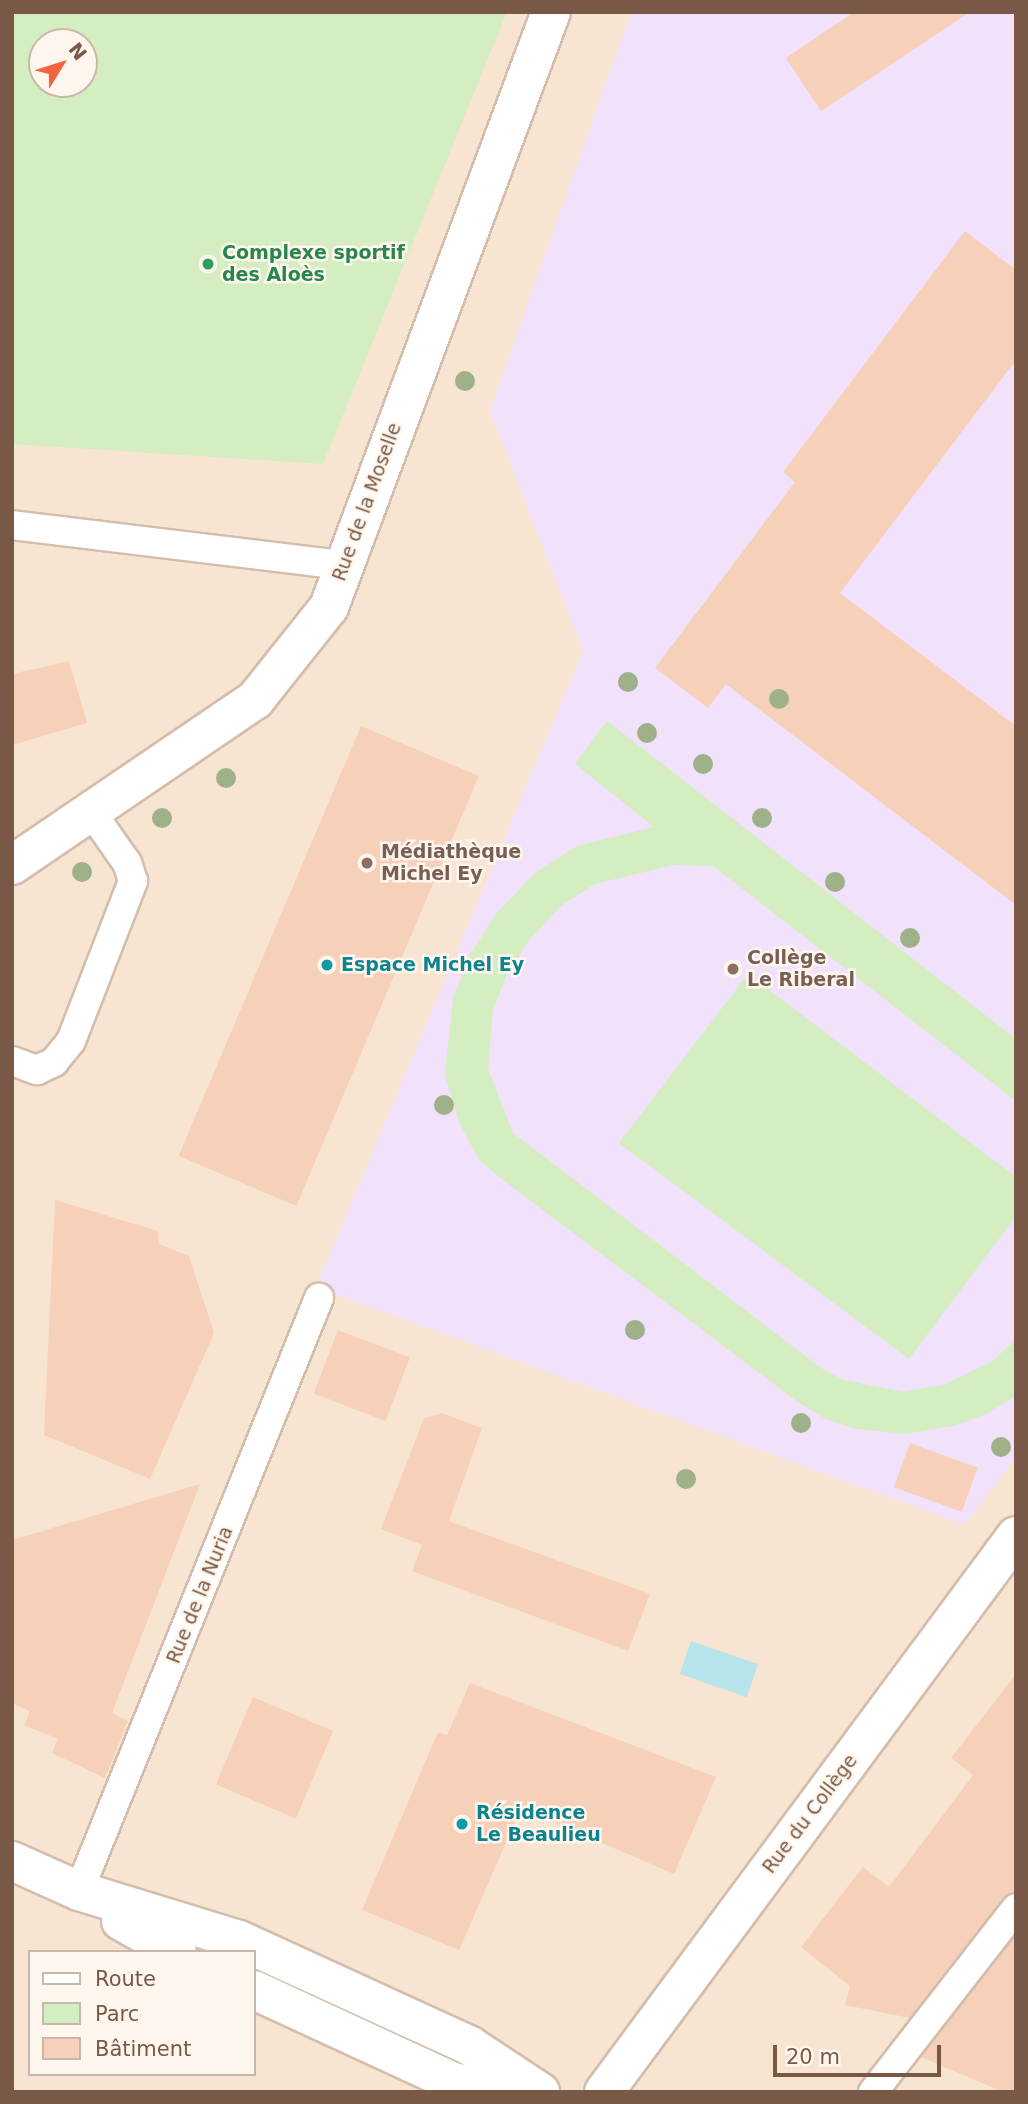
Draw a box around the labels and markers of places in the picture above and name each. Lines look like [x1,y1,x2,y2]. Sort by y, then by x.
place label: Complexe sportif des Aloès [222,242,405,286]
marker: Complexe sportif des Aloès [200,256,216,272]
place label: Médiathèque Michel Ey [381,841,521,885]
marker: Médiathèque Michel Ey [359,855,375,871]
place label: Collège Le Riberal [747,947,855,991]
place label: Espace Michel Ey [341,954,524,976]
marker: Espace Michel Ey [319,957,335,973]
marker: Collège Le Riberal [725,961,741,977]
place label: Résidence Le Beaulieu [476,1802,601,1846]
marker: Résidence Le Beaulieu [454,1816,470,1832]

